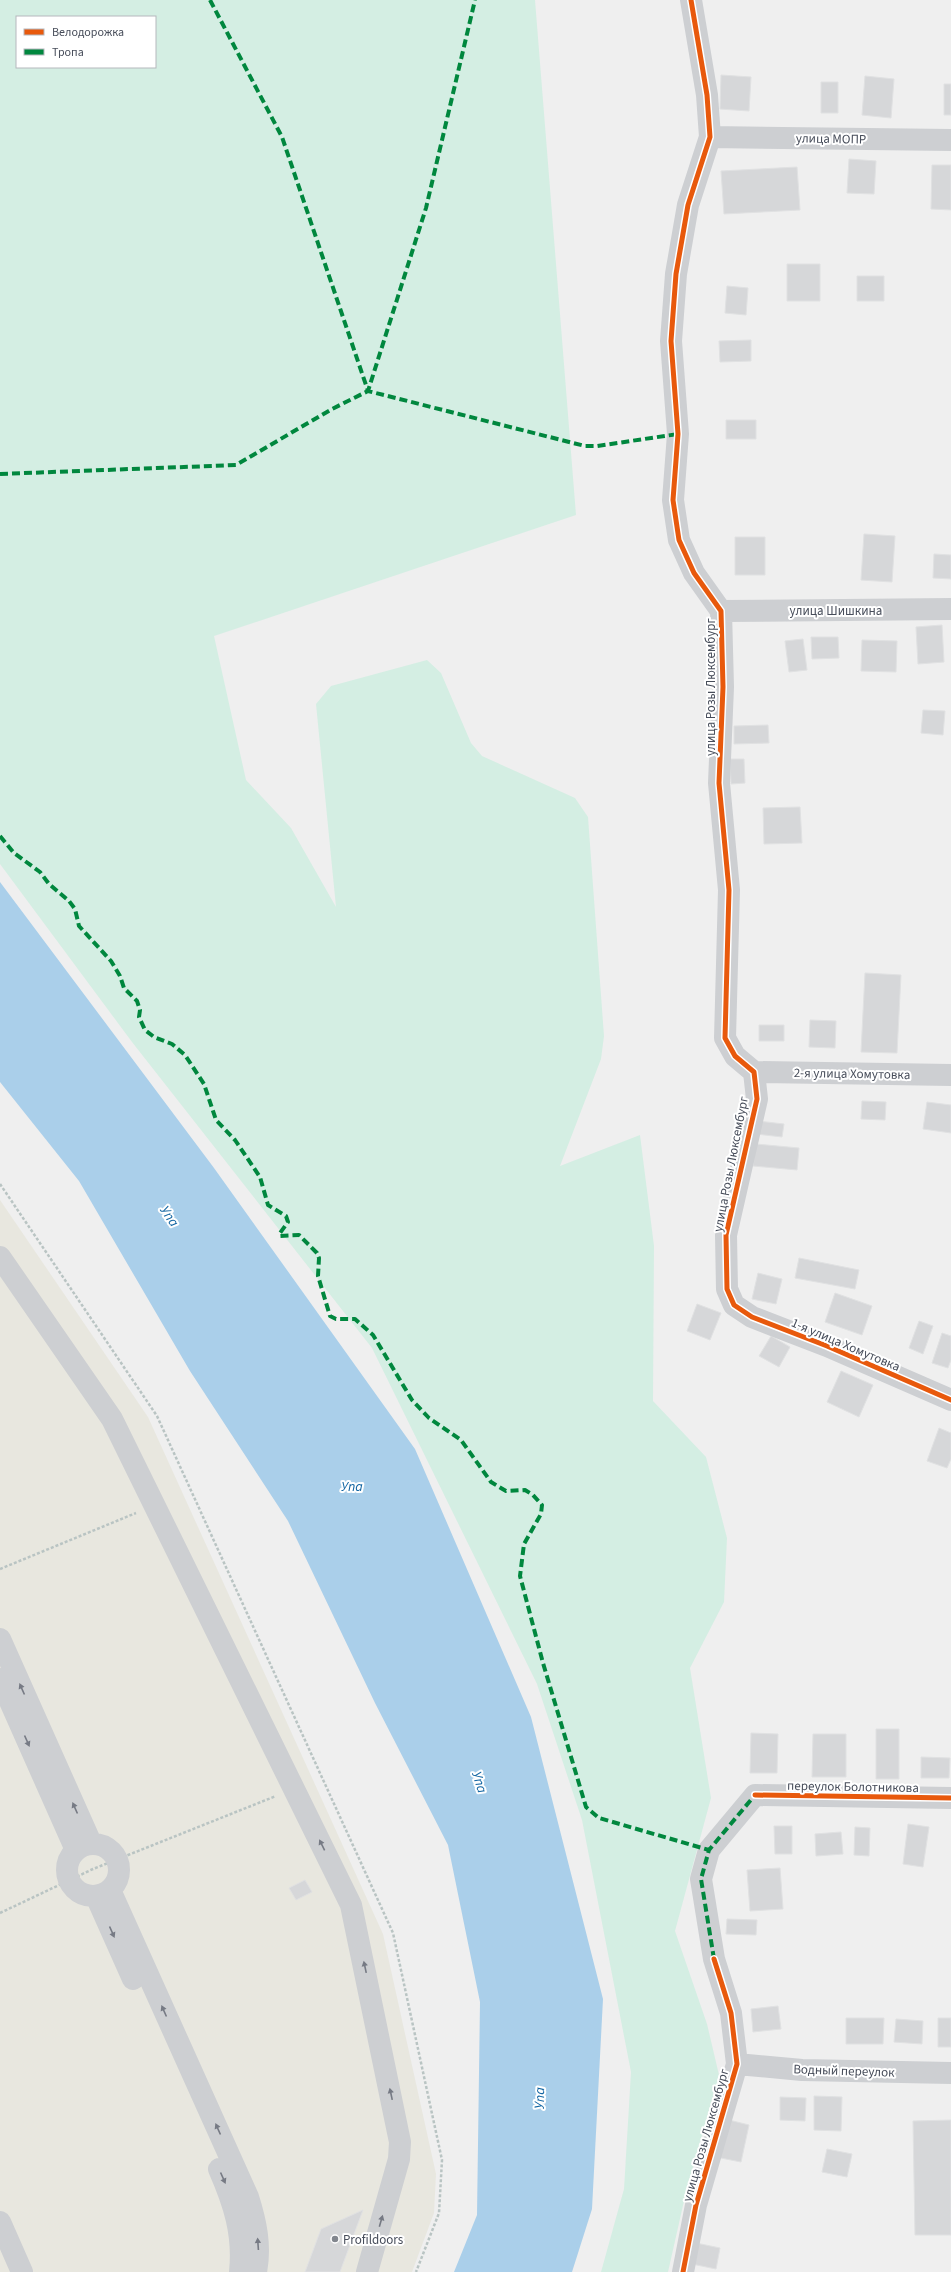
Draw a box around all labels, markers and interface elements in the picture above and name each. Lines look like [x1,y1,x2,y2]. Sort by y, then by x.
legend [16,16,156,68]
text: Велодорожка [52,24,124,41]
text: Тропа [52,44,84,61]
street label: улица МОПР [796,129,866,149]
street label: улица Шишкина [790,602,882,620]
street label: улица Розы Люксембург [702,618,720,756]
street label: 2-я улица Хомутовка [794,1064,910,1084]
street label: улица Розы Люксембург [709,1095,753,1234]
water label: Упа [155,1202,184,1232]
street label: 1-я улица Хомутовка [788,1314,903,1376]
water label: Упа [341,1477,363,1497]
one-way arrow [19,1683,25,1695]
one-way arrow [24,1735,30,1746]
water label: Упа [466,1769,492,1796]
street label: переулок Болотникова [787,1777,919,1797]
one-way arrow [72,1802,78,1813]
one-way arrow [319,1840,325,1851]
one-way arrow [109,1926,115,1937]
one-way arrow [361,1961,367,1973]
one-way arrow [161,2004,167,2016]
street label: Водный переулок [793,2060,895,2082]
street label: улица Розы Люксембург [678,2067,734,2204]
water label: Упа [530,2087,550,2109]
one-way arrow [388,2088,394,2100]
one-way arrow [215,2124,221,2135]
one-way arrow [220,2172,226,2183]
one-way arrow [379,2215,385,2227]
place label: Profildoors [343,2231,404,2249]
marker: Profildoors [330,2234,340,2244]
one-way arrow [255,2238,262,2250]

